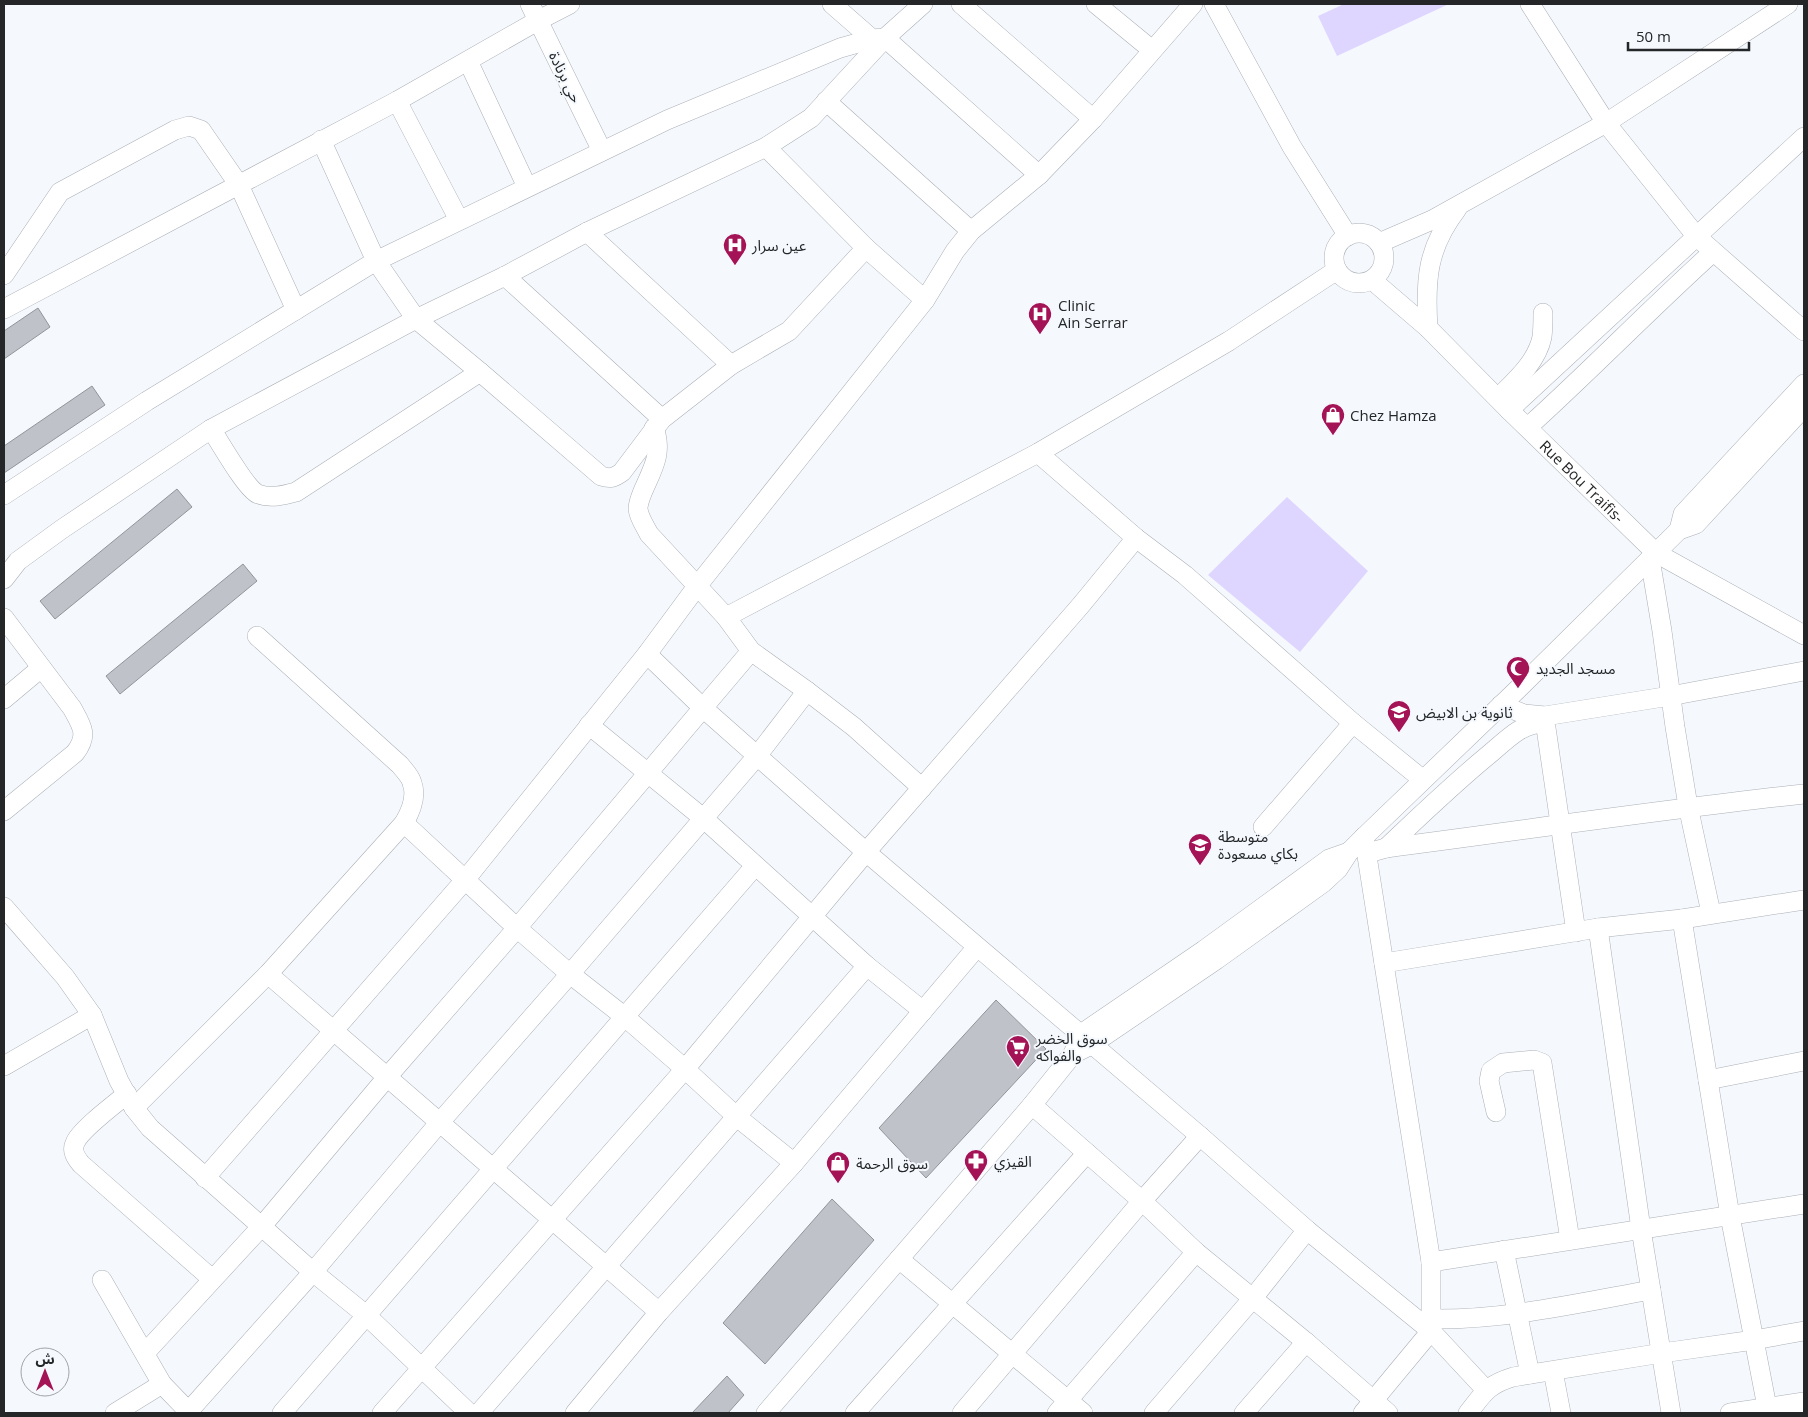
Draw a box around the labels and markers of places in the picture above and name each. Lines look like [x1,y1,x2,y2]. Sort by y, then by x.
hospital icon: عين سرار [722,232,748,266]
place label: عين سرار [751,235,807,255]
place label: Clinic Ain Serrar [1058,295,1128,332]
hospital icon: Clinic Ain Serrar [1027,301,1053,335]
shop icon: Chez Hamza [1320,402,1346,436]
place label: Chez Hamza [1350,405,1437,425]
mosque icon: مسجد الجديد [1505,655,1531,689]
place label: مسجد الجديد [1536,658,1616,678]
school or university icon: ثانوية بن الابيض [1386,699,1412,733]
place label: ثانوية بن الابيض [1416,702,1513,722]
place label: متوسطة بكاي مسعودة [1218,826,1298,865]
school or university icon: متوسطة بكاي مسعودة [1187,832,1213,866]
place label: سوق الخضر والفواكه [1035,1028,1108,1065]
supermarket icon: سوق الخضر والفواكه [1005,1034,1031,1068]
pharmacy icon: القيزي [963,1148,989,1182]
shop icon: سوق الرحمة [825,1150,851,1184]
place label: القيزي [994,1151,1032,1173]
place label: سوق الرحمة [856,1153,928,1173]

